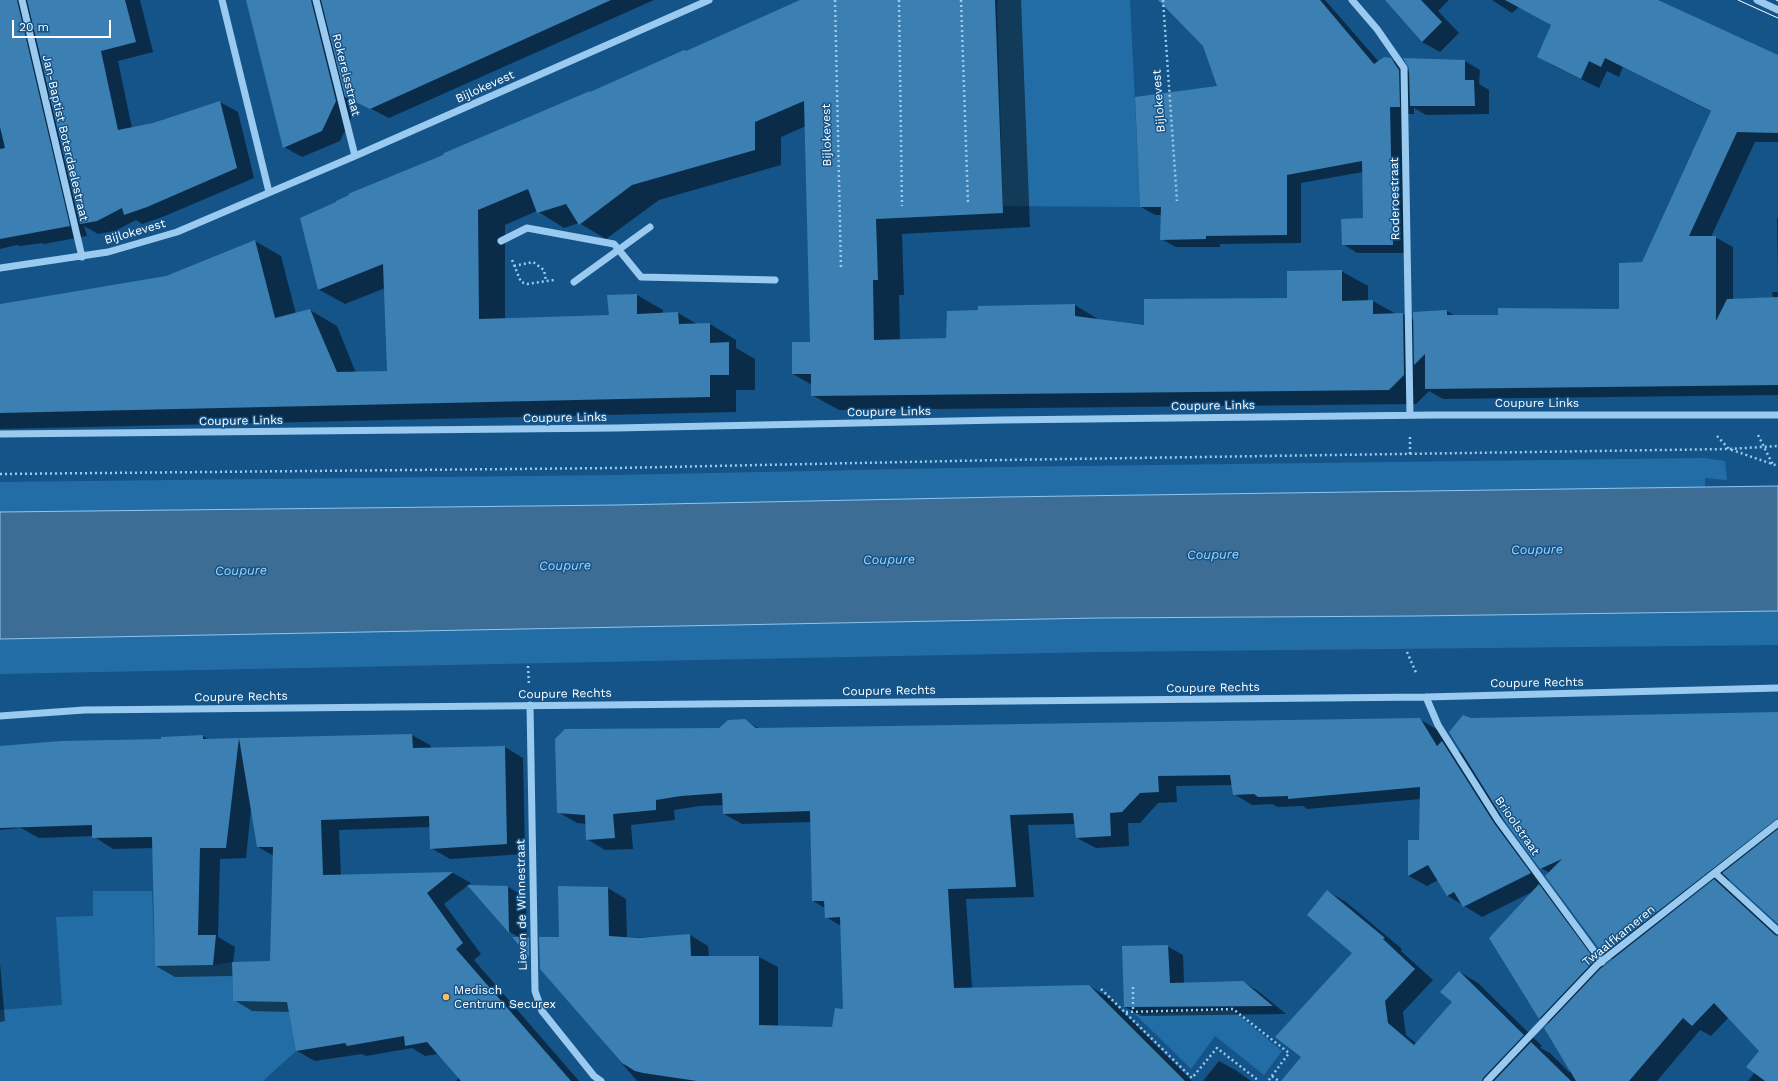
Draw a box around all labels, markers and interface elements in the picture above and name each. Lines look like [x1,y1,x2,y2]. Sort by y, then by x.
scale bar [14,12,113,38]
text: 20 m [19,20,49,34]
street label: Rokerelsstraat [329,32,363,118]
street label: Jan-Baptist Boterdaelestraat [39,53,91,223]
street label: Bijlokevest [453,68,517,106]
street label: Bijlokevest [1150,69,1168,133]
street label: Bijlokevest [819,103,835,167]
street label: Roderoestraat [1387,158,1403,240]
street label: Bijlokevest [103,216,167,248]
street label: Coupure Links [1495,396,1579,410]
street label: Coupure Links [1171,398,1255,414]
street label: Coupure Links [847,404,931,420]
street label: Coupure Links [523,410,607,426]
street label: Coupure Links [199,413,283,429]
water label: Coupure [1511,542,1563,558]
water label: Coupure [1187,547,1239,563]
water label: Coupure [863,552,915,568]
water label: Coupure [539,558,591,574]
water label: Coupure [215,563,267,579]
street label: Coupure Rechts [1490,675,1584,691]
street label: Coupure Rechts [1166,680,1260,696]
street label: Coupure Rechts [842,683,936,699]
street label: Coupure Rechts [518,686,612,702]
street label: Coupure Rechts [194,689,288,705]
street label: Brioolstraat [1491,794,1543,858]
street label: Lieven de Winnestraat [514,839,530,971]
street label: Twaalfkameren [1580,902,1658,970]
place label: Medisch Centrum Securex [454,983,556,1011]
marker: Medisch Centrum Securex [441,992,451,1002]

